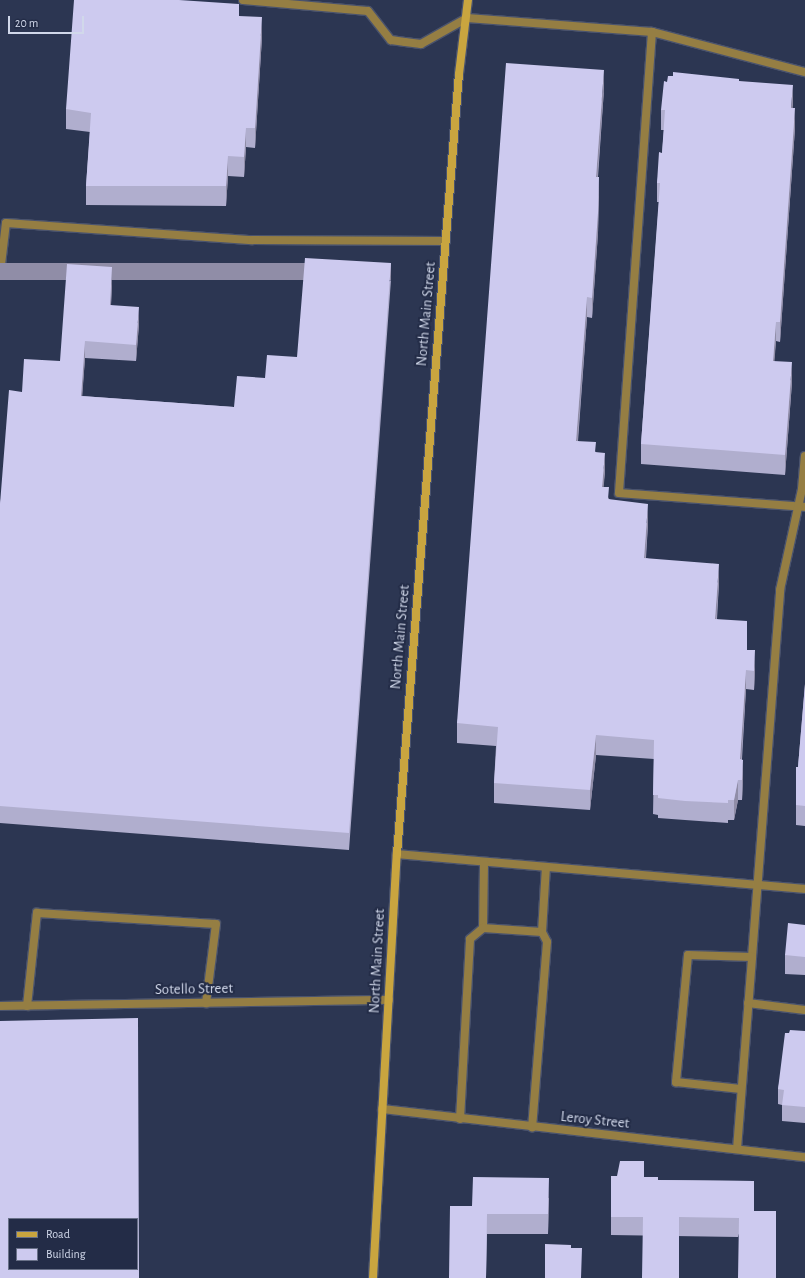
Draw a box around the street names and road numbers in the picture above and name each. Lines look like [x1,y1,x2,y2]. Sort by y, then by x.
street label: North Main Street [412,261,440,367]
street label: North Main Street [386,584,414,690]
street label: North Main Street [365,908,389,1014]
street label: Sotello Street [155,979,233,999]
street label: Leroy Street [560,1107,630,1133]

